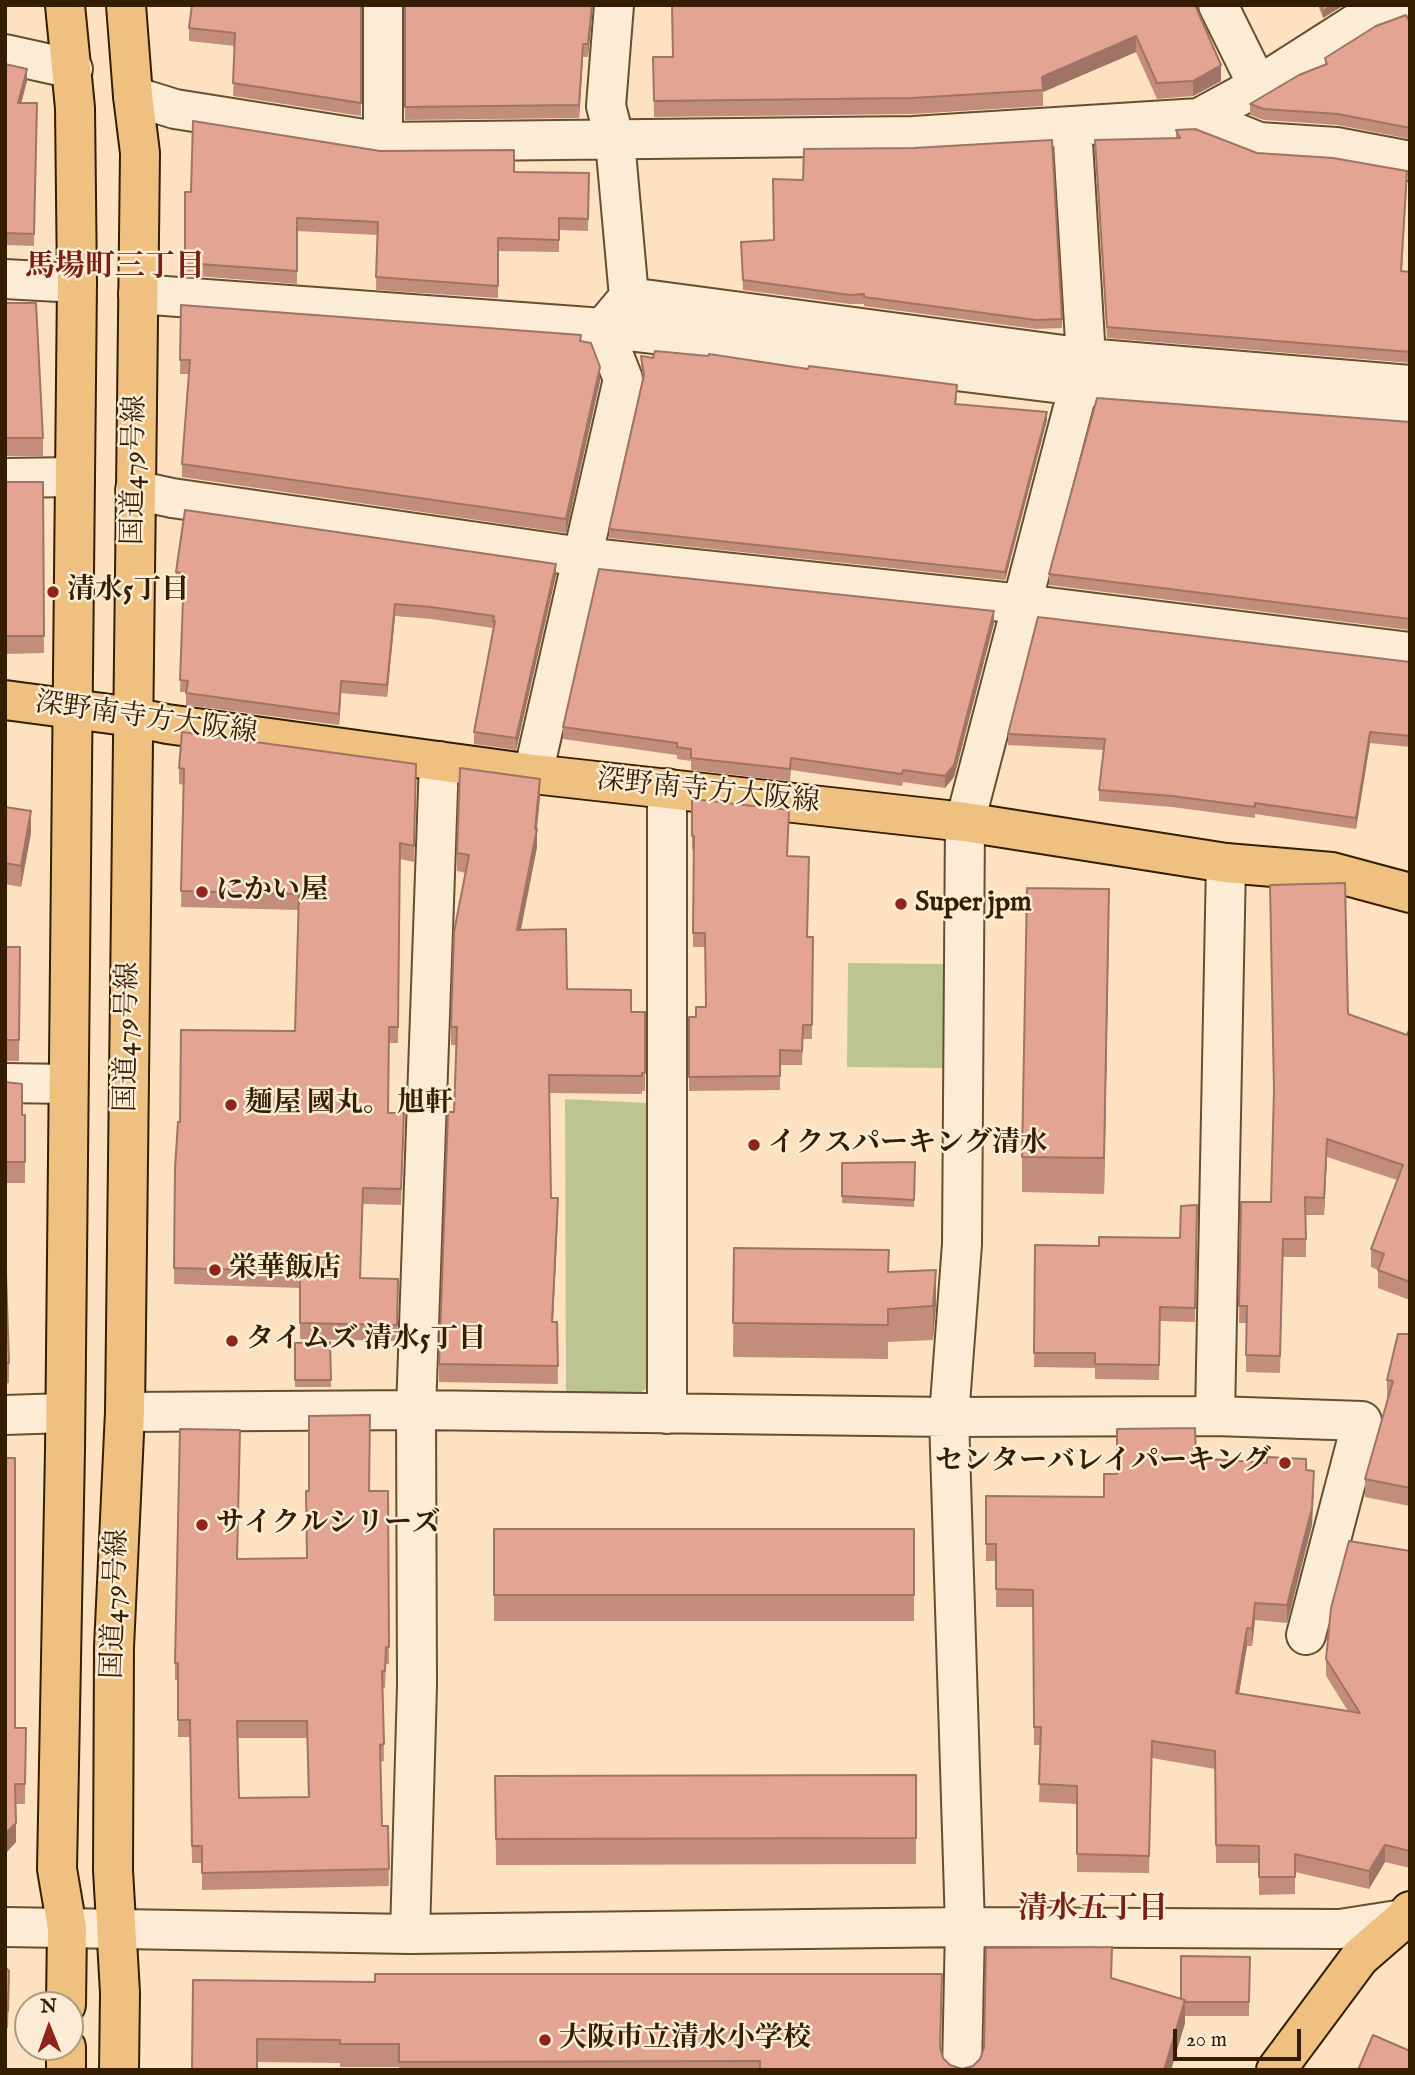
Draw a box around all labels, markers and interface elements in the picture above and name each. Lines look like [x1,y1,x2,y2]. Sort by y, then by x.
district label: 馬場町三丁目 [25,251,205,287]
street label: 国道479号線 [118,395,154,545]
place label: 清水5丁目 [67,575,189,609]
marker: 清水5丁目 [45,584,61,600]
street label: 深野南寺方大阪線 [33,688,259,752]
street label: 深野南寺方大阪線 [595,765,821,821]
place label: にかい屋 [216,875,328,909]
marker: にかい屋 [194,884,210,900]
place label: Super jpm [915,887,1032,921]
marker: Super jpm [893,896,909,912]
street label: 国道479号線 [111,962,147,1112]
place label: 麺屋 國丸。 旭軒 [245,1088,453,1122]
marker: 麺屋 國丸。 旭軒 [223,1097,239,1113]
place label: イクスパーキング清水 [768,1128,1048,1162]
marker: イクスパーキング清水 [746,1137,762,1153]
place label: 栄華飯店 [229,1253,341,1287]
marker: 栄華飯店 [207,1262,223,1278]
place label: タイムズ 清水5丁目 [246,1324,486,1358]
marker: タイムズ 清水5丁目 [224,1333,240,1349]
place label: センターバレイパーキング [935,1446,1271,1480]
marker: センターバレイパーキング [1277,1455,1293,1471]
place label: サイクルシリーズ [216,1508,440,1542]
marker: サイクルシリーズ [194,1517,210,1533]
street label: 国道479号線 [98,1528,136,1680]
district label: 清水五丁目 [1018,1893,1168,1929]
north arrow [14,1991,84,2061]
text: N [40,1995,57,2019]
scale bar [1177,2016,1305,2060]
place label: 大阪市立清水小学校 [559,2023,811,2057]
text: 20 m [1186,2027,1227,2054]
marker: 大阪市立清水小学校 [537,2032,553,2048]

